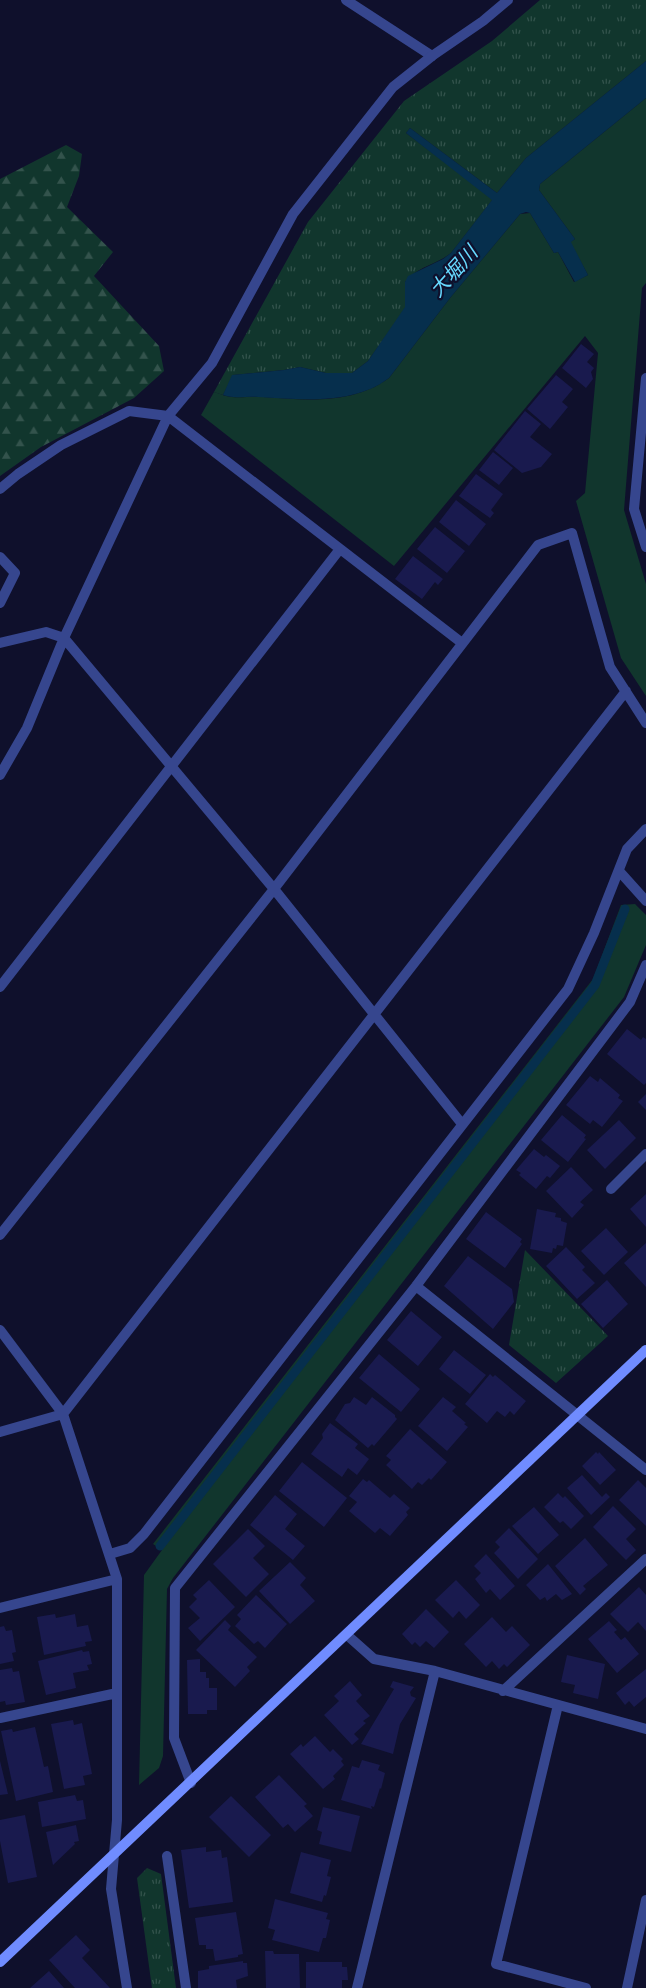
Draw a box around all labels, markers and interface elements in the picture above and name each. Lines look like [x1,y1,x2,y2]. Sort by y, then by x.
water label: 大堀川 [421,237,486,304]

